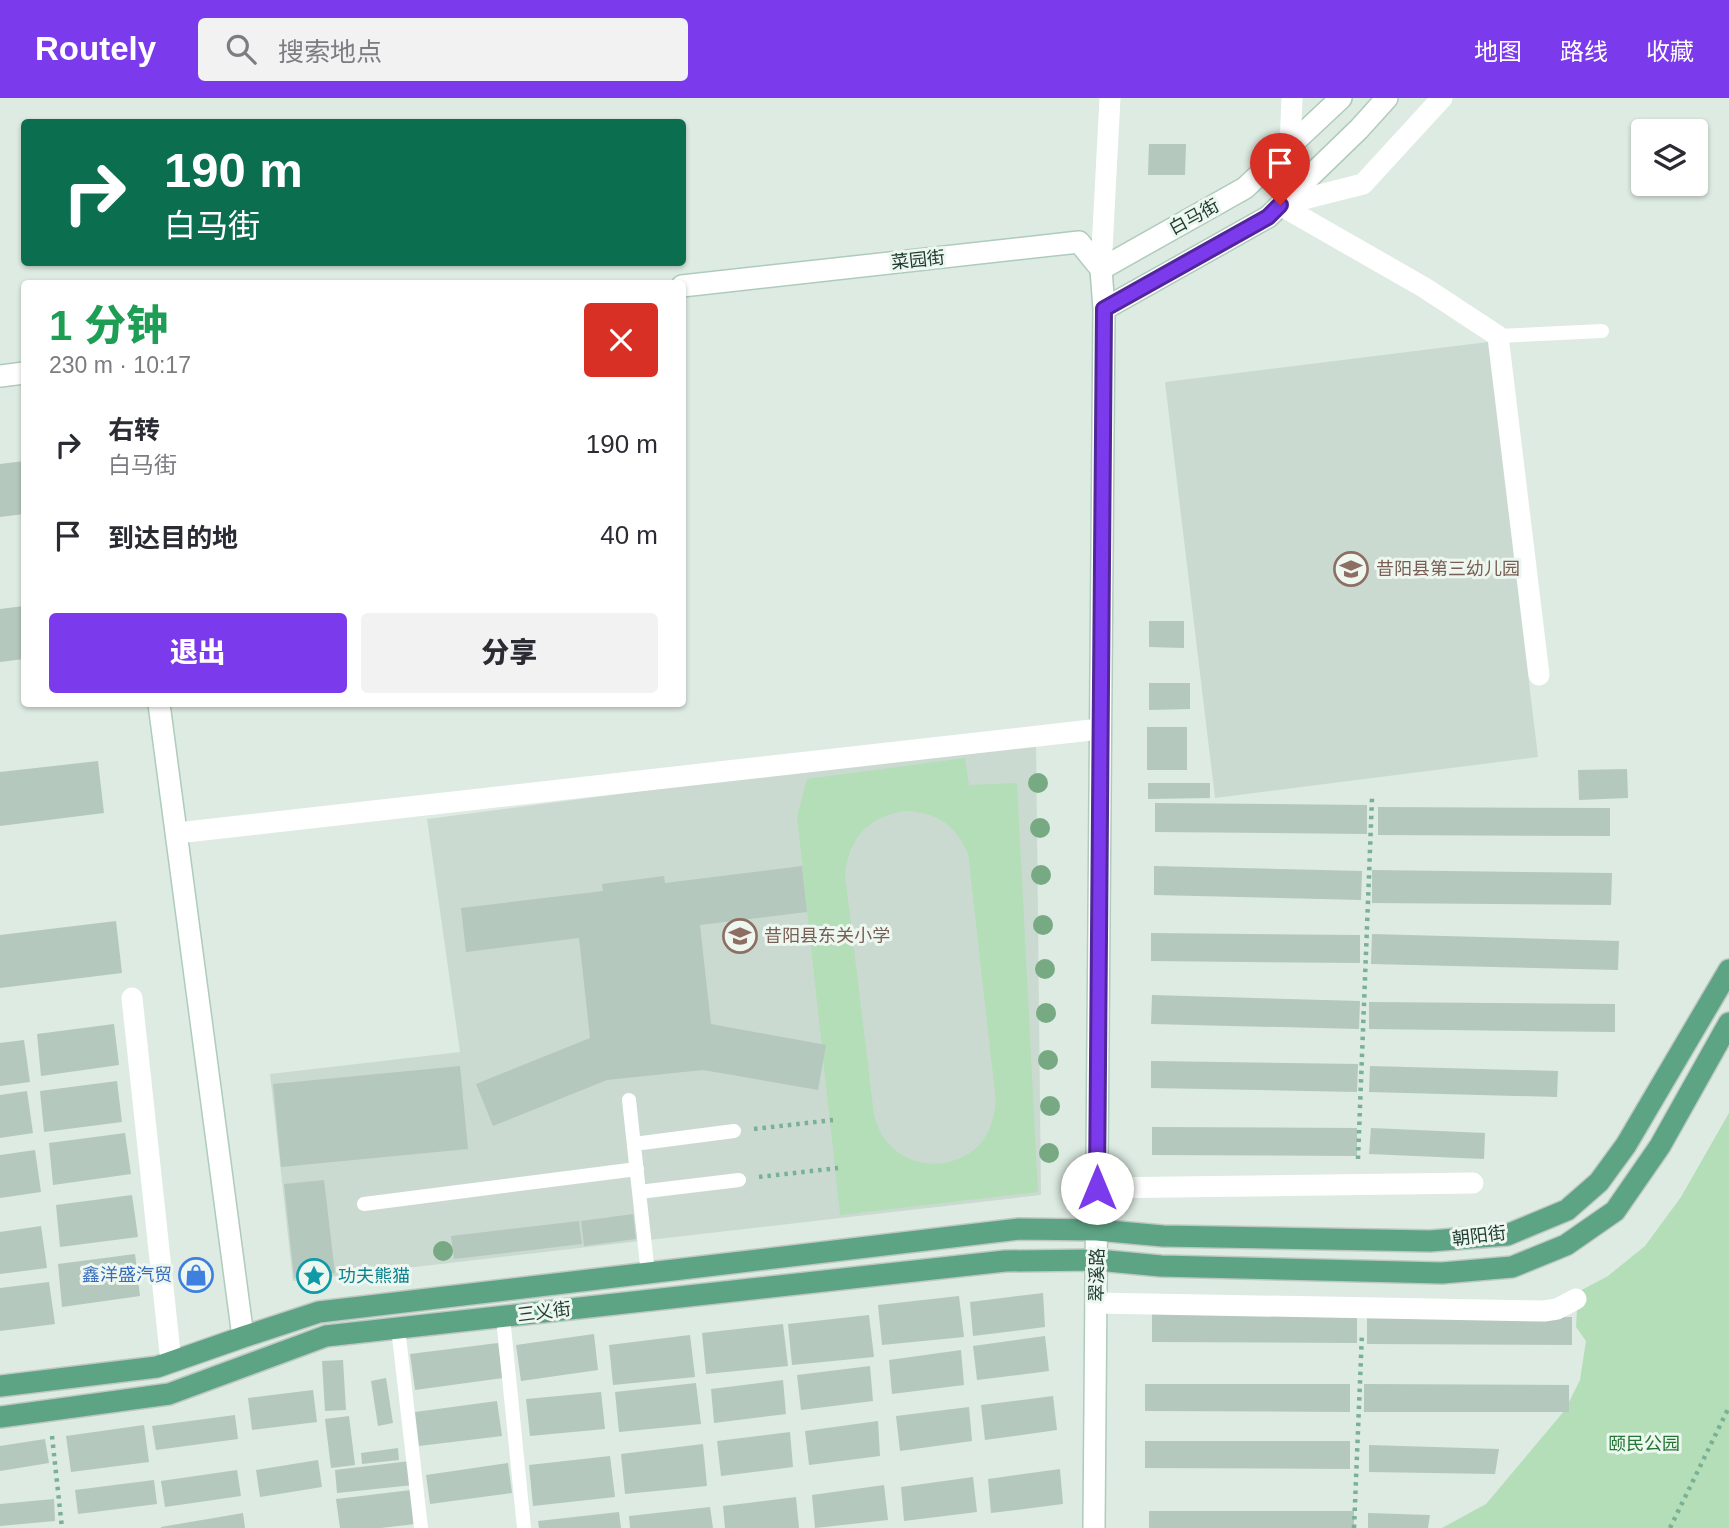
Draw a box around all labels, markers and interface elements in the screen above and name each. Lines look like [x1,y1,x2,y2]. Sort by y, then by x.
search box [198,18,688,81]
text: Routely [35,30,156,67]
icon: search [222,30,260,68]
text: 搜索地点 [278,37,382,67]
text: 地图 [1474,38,1522,65]
text: 路线 [1560,38,1608,65]
text: 收藏 [1646,38,1694,65]
map controls [1631,119,1708,196]
button: layers [1631,119,1708,196]
pin [1250,133,1310,205]
text: 190 m [164,143,303,197]
icon: arrive [1261,144,1299,182]
icon: right [49,147,140,238]
street label: 白马街 [1166,195,1222,239]
text: 白马街 [164,208,260,244]
street label: 菜园街 [890,247,946,273]
text: 1 分钟 [49,302,168,349]
button: close [584,303,658,377]
text: 230 m · 10:17 [49,352,191,378]
text: 右转 [108,415,160,445]
icon: right [49,426,87,464]
text: 190 m [586,429,658,459]
text: 白马街 [108,452,177,478]
icon: arrive [49,517,87,555]
text: 40 m [600,520,658,550]
text: 到达目的地 [108,523,238,553]
school or university icon: 昔阳县第三幼儿园 [1332,550,1370,588]
place label: 昔阳县第三幼儿园 [1376,559,1520,579]
button: 退出 [49,613,347,693]
button: 分享 [361,613,658,693]
school or university icon: 昔阳县东关小学 [721,917,759,955]
place label: 昔阳县东关小学 [764,926,890,946]
position arrow [1060,1151,1134,1225]
street label: 朝阳街 [1451,1223,1507,1249]
street label: 翠溪路 [1087,1248,1107,1302]
shop icon: 鑫洋盛汽贸 [177,1256,215,1294]
place icon: 功夫熊猫 [295,1257,333,1295]
place label: 鑫洋盛汽贸 [82,1265,172,1285]
place label: 功夫熊猫 [338,1266,410,1286]
street label: 三义街 [516,1299,572,1325]
park label: 颐民公园 [1608,1434,1680,1454]

